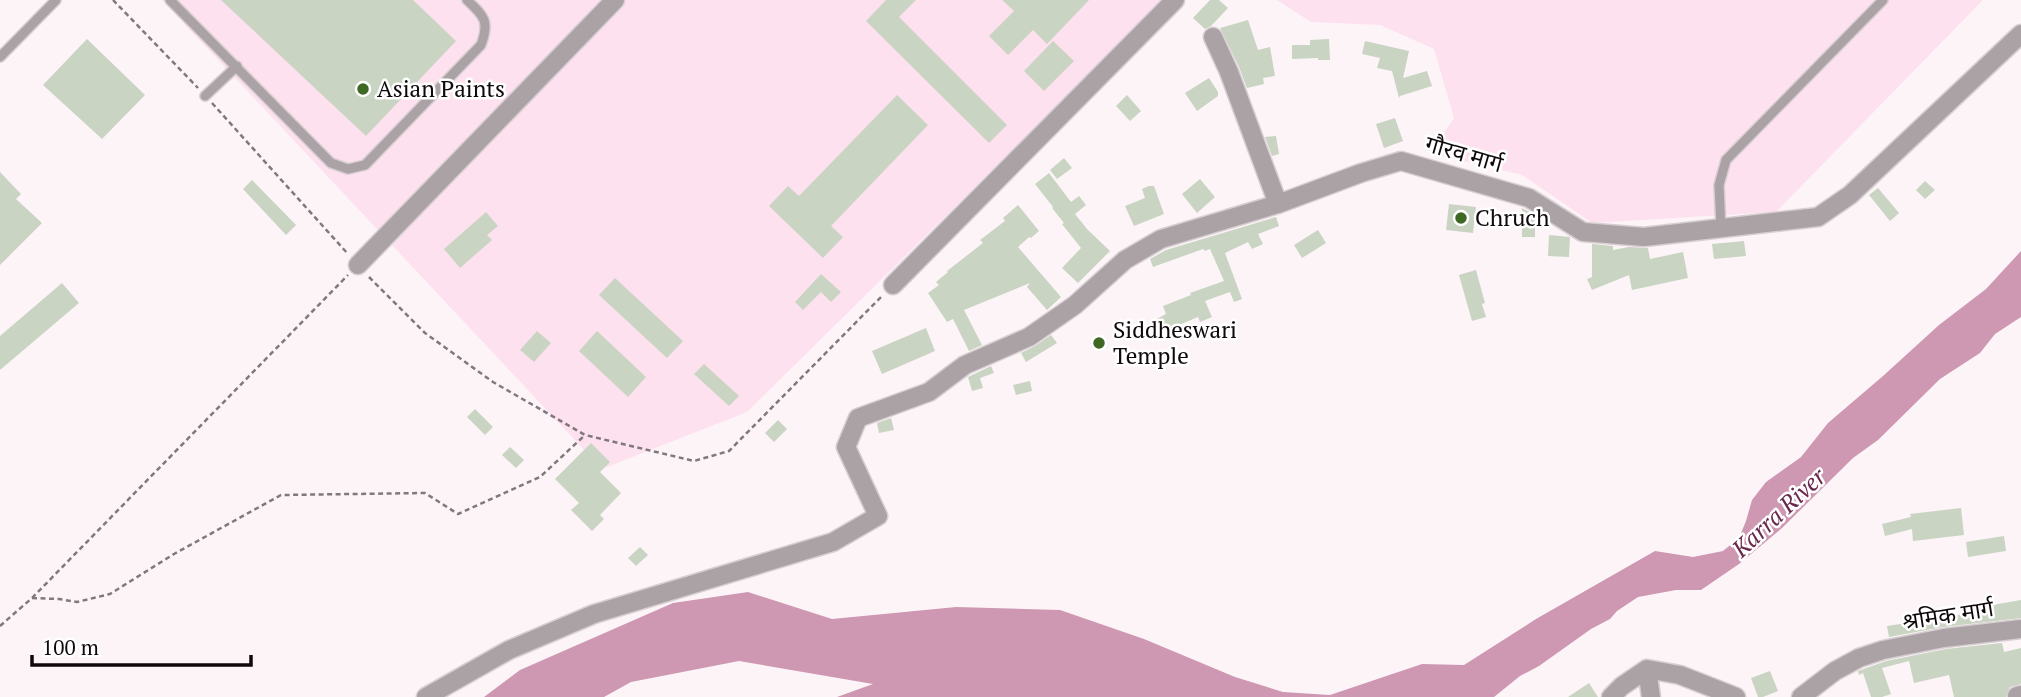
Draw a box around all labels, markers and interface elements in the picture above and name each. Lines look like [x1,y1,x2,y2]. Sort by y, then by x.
place label: Asian Paints [377,73,505,104]
marker: Asian Paints [355,81,371,97]
street label: गौरव मार्ग [1422,128,1508,180]
place label: Chruch [1475,202,1550,233]
marker: Chruch [1453,210,1469,226]
place label: Siddheswari Temple [1113,314,1237,371]
marker: Siddheswari Temple [1091,335,1107,351]
water label: Karra River [1724,459,1833,565]
street label: श्रमिक मार्ग [1900,592,1997,637]
scale bar [32,624,250,668]
text: 100 m [42,633,99,661]

